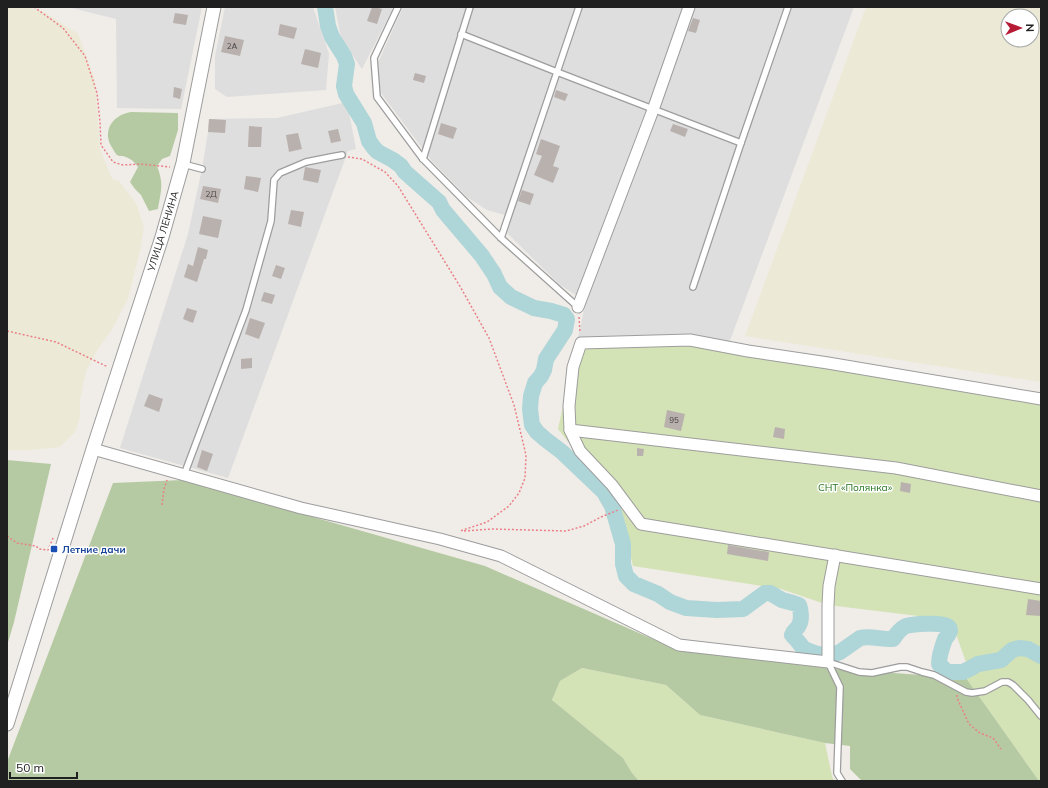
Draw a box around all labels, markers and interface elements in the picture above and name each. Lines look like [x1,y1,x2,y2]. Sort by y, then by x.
north arrow [1000,8,1040,48]
text: N [1023,24,1037,32]
house number: 2А [227,41,237,51]
street label: УЛИЦА ЛЕНИНА [144,189,182,274]
house number: 2Д [205,189,217,199]
house number: 95 [669,415,679,425]
park label: СНТ «Полянка» [818,481,893,494]
place label: Летние дачи [62,543,126,556]
marker: Летние дачи [49,544,59,554]
scale bar [10,754,77,780]
text: 50 m [16,760,44,775]

